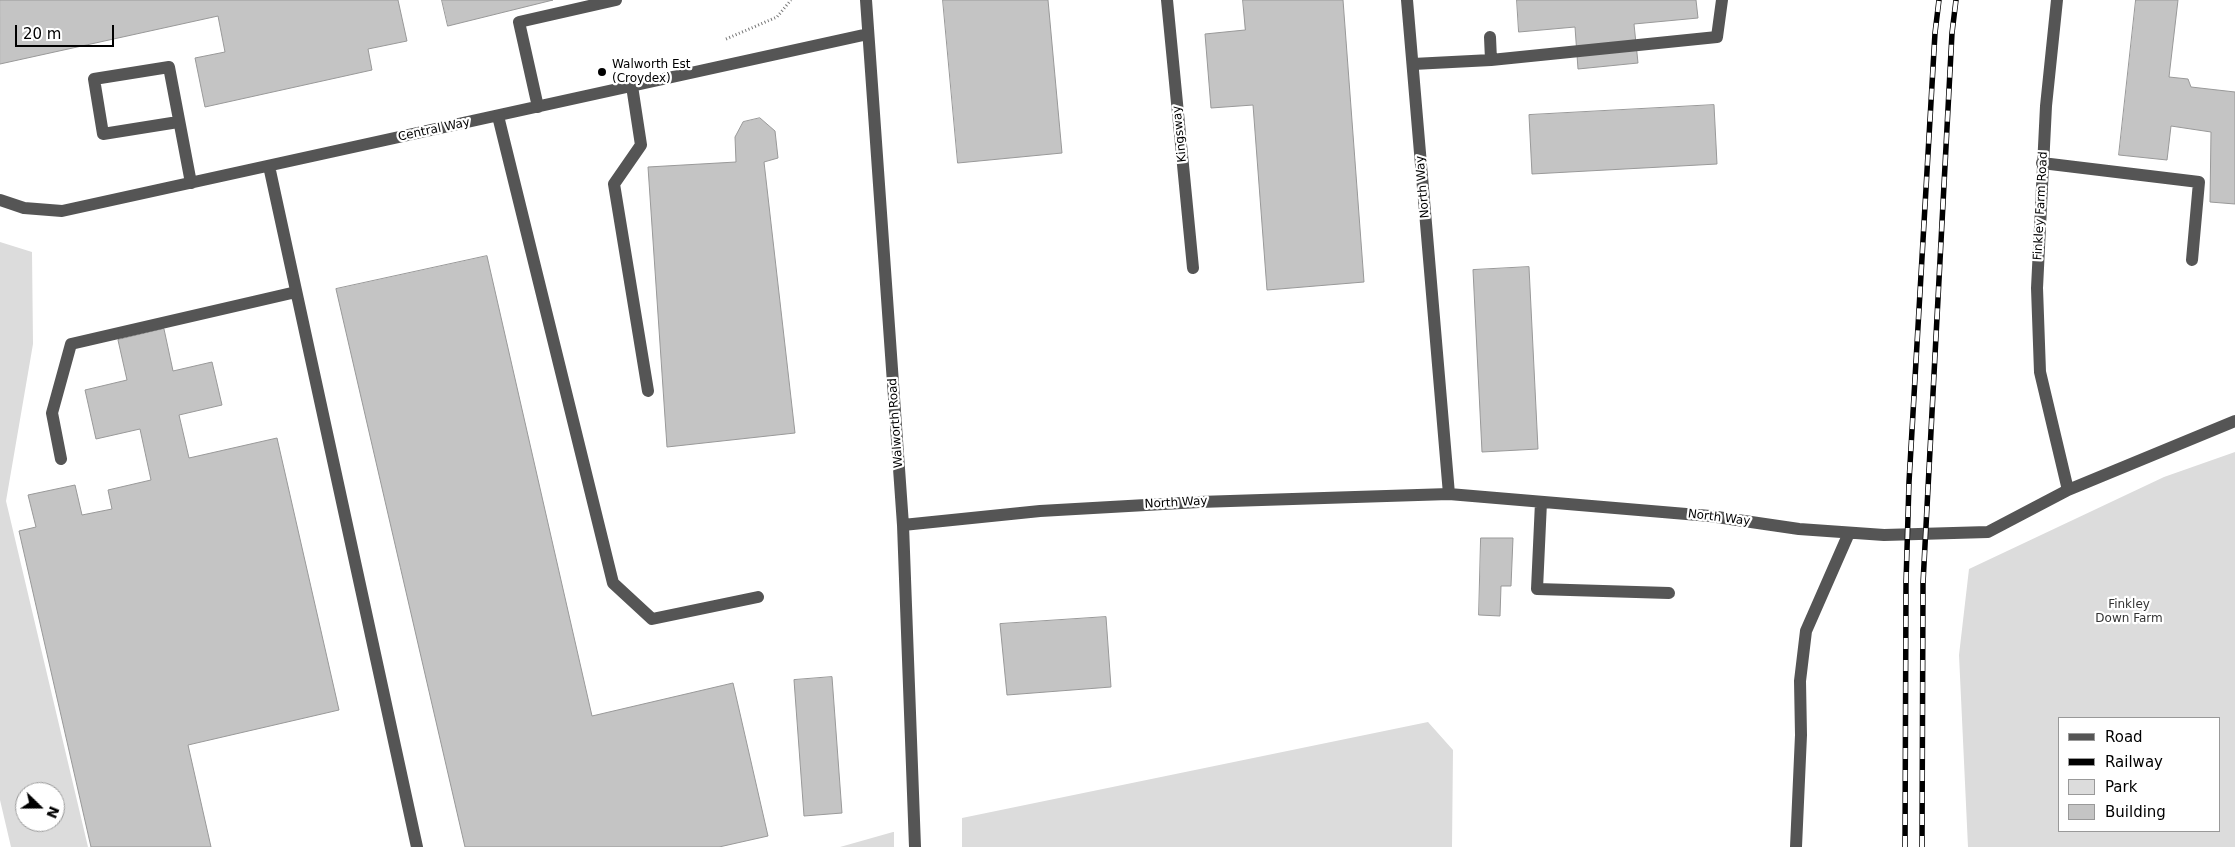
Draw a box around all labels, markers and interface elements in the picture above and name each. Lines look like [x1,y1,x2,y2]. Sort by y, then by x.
scale bar [18,15,116,47]
text: 20 m [23,25,61,43]
place label: Walworth Est (Croydex) [612,58,691,86]
marker: Walworth Est (Croydex) [596,66,608,78]
street label: Kingsway [1170,105,1190,163]
street label: Central Way [397,115,471,145]
street label: Finkley Farm Road [2031,151,2051,261]
street label: North Way [1413,155,1433,219]
street label: Walworth Road [886,378,906,468]
street label: North Way [1144,494,1208,512]
street label: North Way [1687,507,1751,529]
park label: Finkley Down Farm [2095,598,2163,626]
legend [2058,717,2220,832]
text: Road [2105,728,2143,746]
text: Railway [2105,753,2163,771]
text: Park [2105,778,2137,796]
north arrow [15,782,65,832]
text: Building [2105,803,2166,821]
text: N [43,804,63,821]

